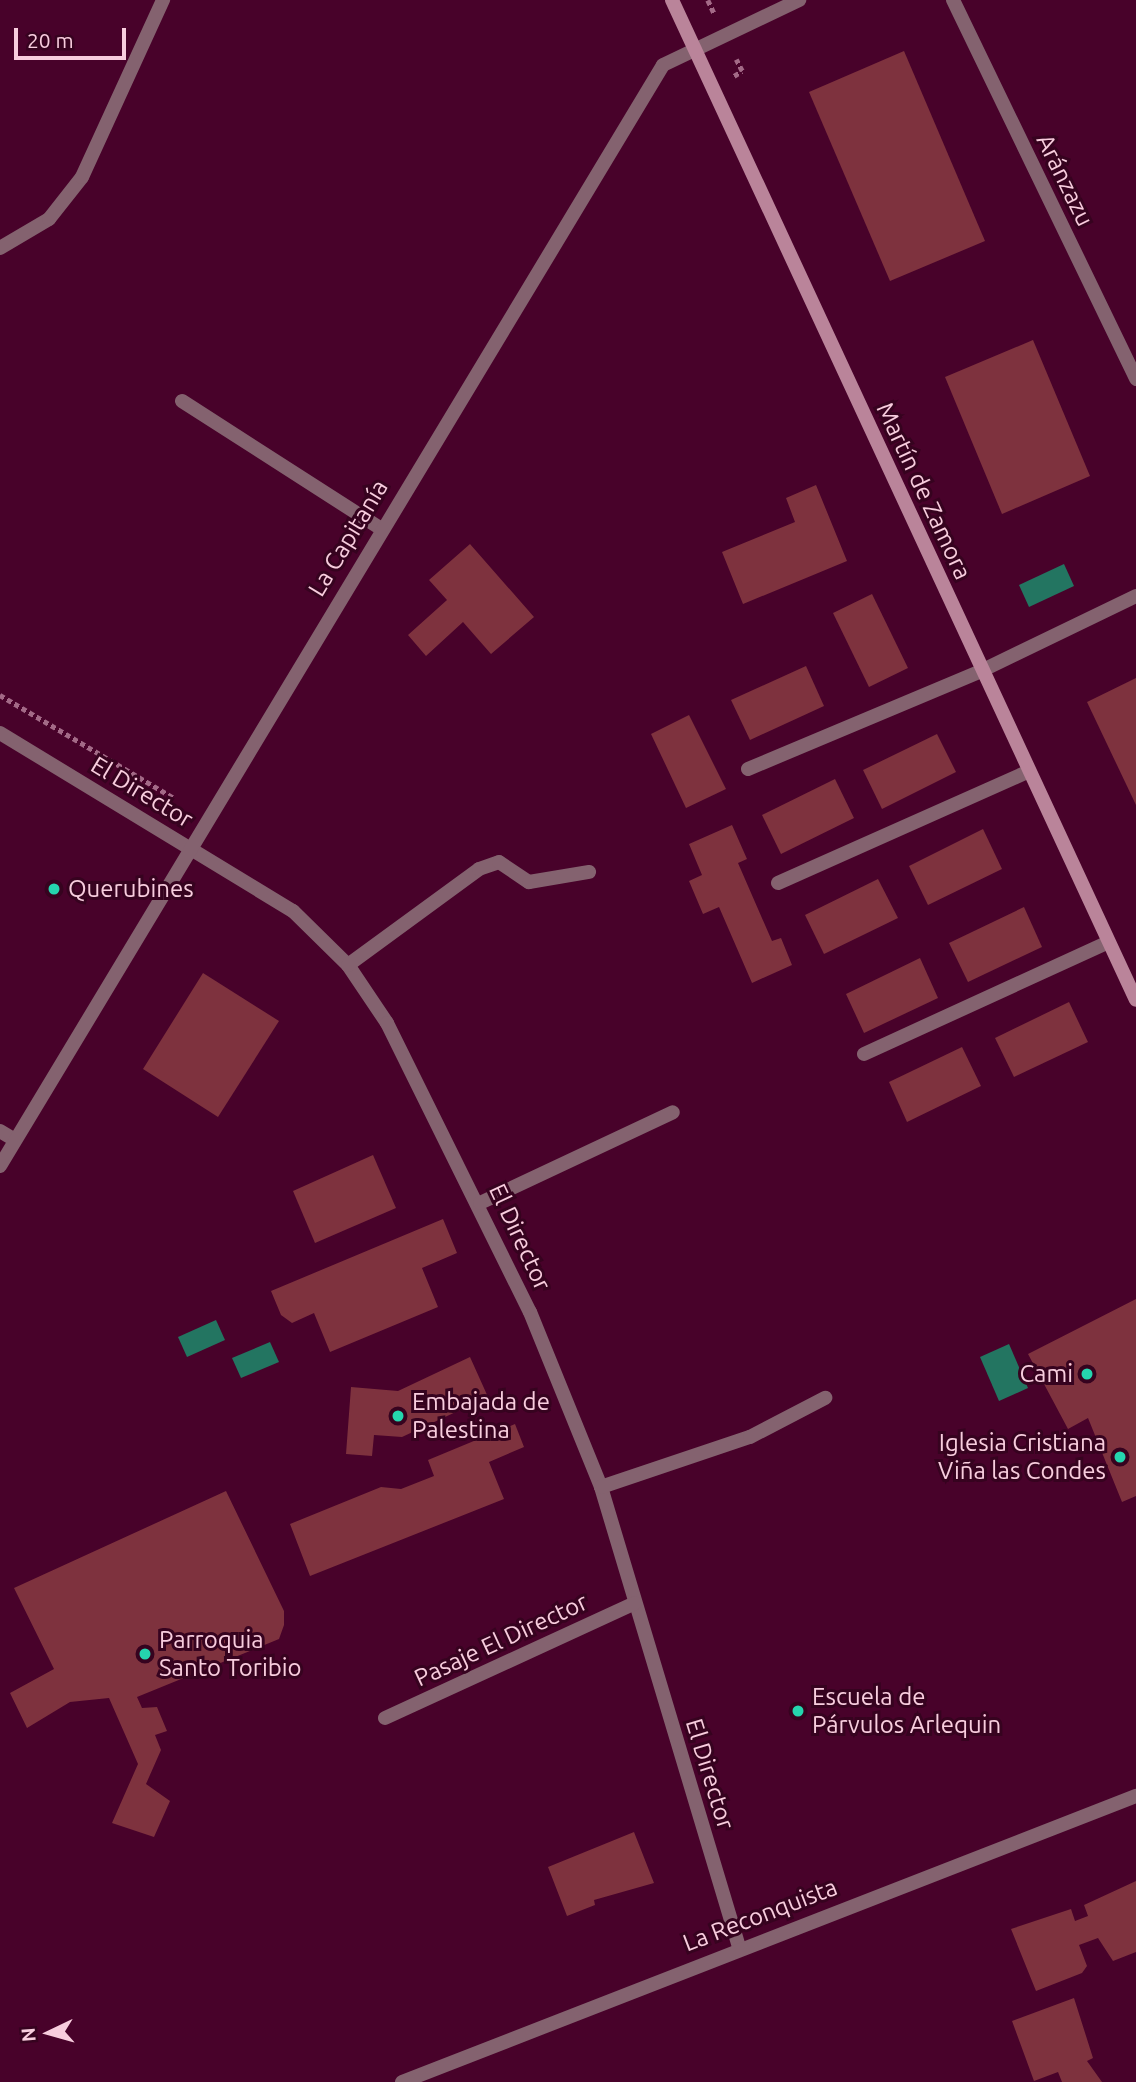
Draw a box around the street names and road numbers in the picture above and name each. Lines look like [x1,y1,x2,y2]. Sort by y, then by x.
street label: Aránzazu [1030,129,1100,231]
street label: Martín de Zamora [870,398,978,584]
street label: La Capitanía [302,475,394,601]
street label: El Director [86,750,198,834]
street label: El Director [483,1179,557,1295]
street label: Pasaje El Director [410,1587,592,1693]
street label: El Director [680,1715,740,1833]
street label: La Reconquista [679,1872,841,1958]

